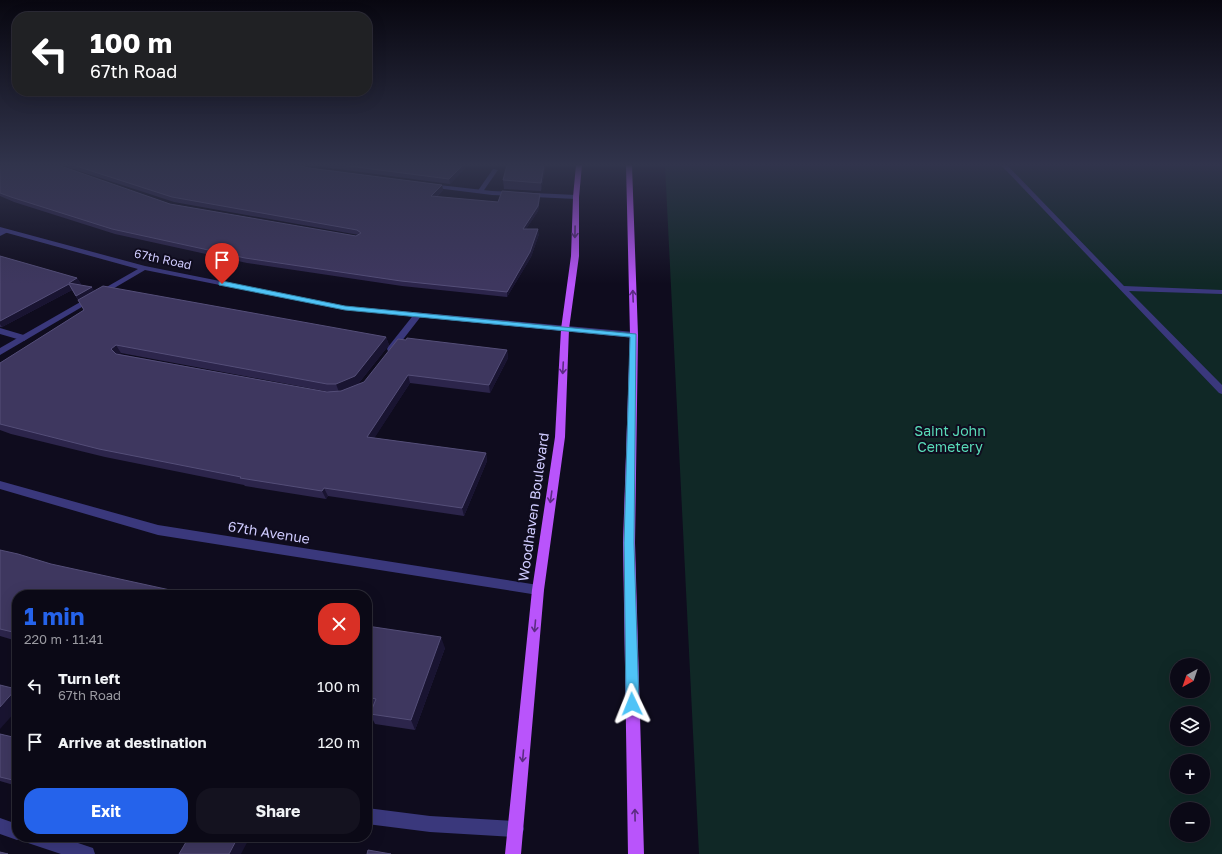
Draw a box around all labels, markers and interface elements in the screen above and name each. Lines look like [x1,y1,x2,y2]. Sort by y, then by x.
text: 100 m [90,26,172,59]
icon: left [24,28,76,80]
text: 67th Road [90,60,177,82]
one-way arrow [572,225,579,238]
pin [205,243,239,284]
street label: 67th Road [133,246,193,272]
icon: arrive [211,249,233,271]
one-way arrow [629,290,636,303]
one-way arrow [559,361,567,374]
park label: Saint John Cemetery [914,422,986,455]
street label: Woodhaven Boulevard [514,432,552,582]
one-way arrow [547,490,555,503]
street label: 67th Avenue [227,517,311,547]
text: 1 min [24,601,84,630]
button: close [318,603,360,645]
one-way arrow [531,619,539,632]
text: 220 m · 11:41 [24,631,103,647]
north arrow [1170,658,1210,698]
map controls [1170,658,1210,842]
text: Turn left [58,669,120,687]
icon: left [24,675,46,697]
text: 100 m [317,677,360,695]
position arrow [611,683,653,725]
text: 67th Road [58,687,121,703]
button: layers [1170,706,1210,746]
icon: arrive [24,731,46,753]
text: Arrive at destination [58,733,207,751]
text: 120 m [318,733,360,751]
one-way arrow [519,749,526,762]
button: + [1170,754,1210,794]
button: Exit [24,788,188,834]
button: Share [196,788,360,834]
button: − [1170,802,1210,842]
one-way arrow [631,809,639,822]

